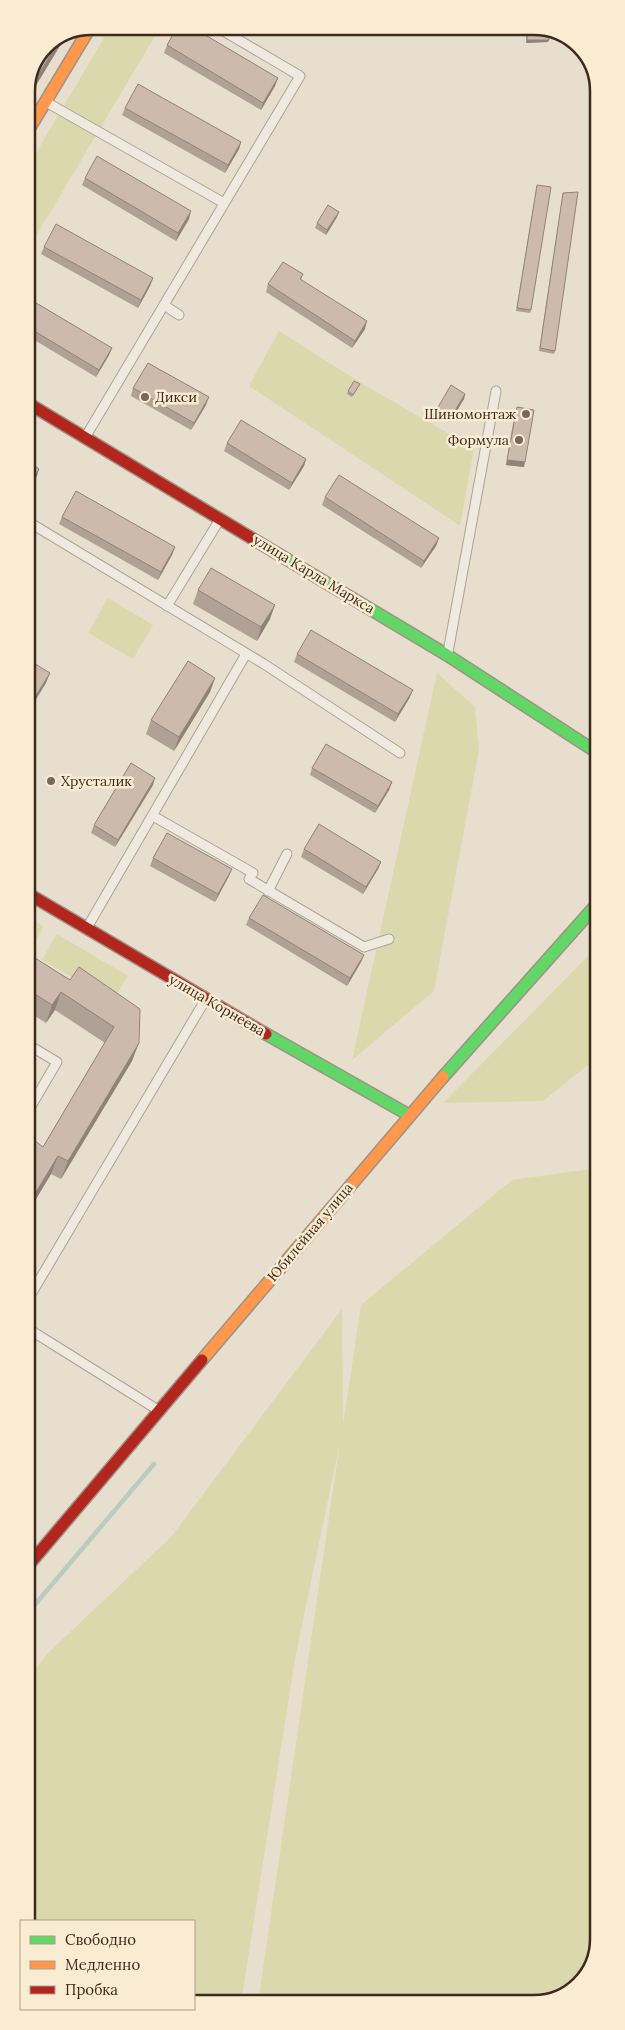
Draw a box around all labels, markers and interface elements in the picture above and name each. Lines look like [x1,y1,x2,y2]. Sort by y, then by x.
place label: Дикси [155,388,197,406]
marker: Дикси [139,391,151,403]
place label: Шиномонтаж [424,405,516,423]
marker: Шиномонтаж [520,408,532,420]
place label: Формула [448,431,509,449]
marker: Формула [513,434,525,446]
street label: улица Карла Маркса [250,531,378,617]
place label: Хрусталик [61,772,132,790]
marker: Хрусталик [45,775,57,787]
street label: улица Корнеева [166,970,268,1040]
street label: Юбилейная улица [263,1179,357,1285]
legend [20,1920,195,2010]
text: Свободно [65,1930,136,1949]
text: Медленно [65,1955,140,1974]
text: Пробка [65,1980,118,1999]

